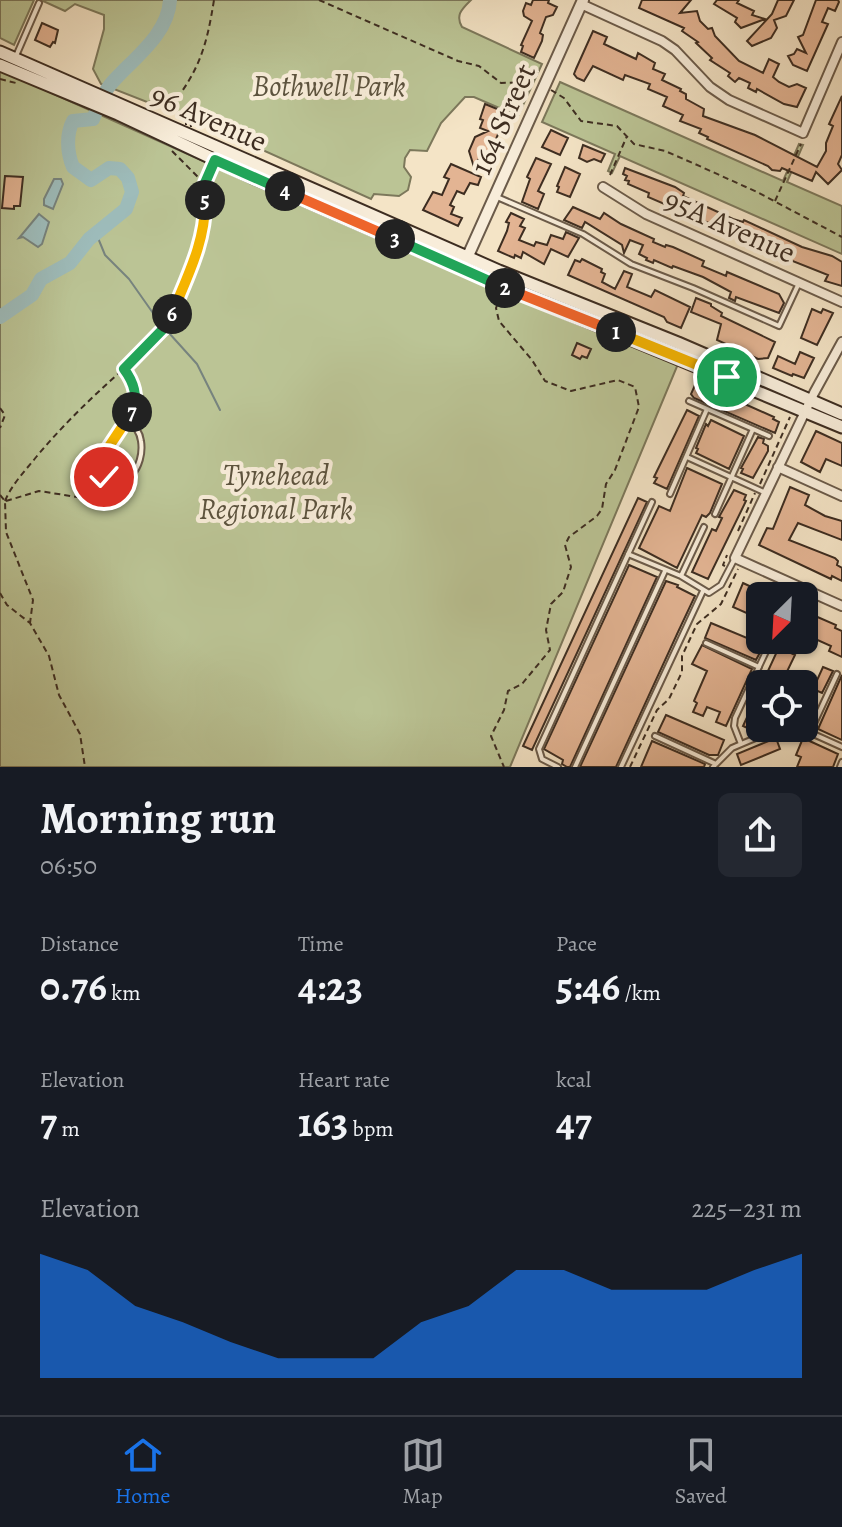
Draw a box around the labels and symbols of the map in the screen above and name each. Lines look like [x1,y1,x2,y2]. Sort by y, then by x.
street label: 164 Street [461,57,545,181]
park label: Bothwell Park [252,66,406,106]
street label: 96 Avenue [145,75,273,161]
pin: 4 [265,171,305,211]
street label: 95A Avenue [658,179,802,273]
pin: 5 [185,180,225,220]
pin: 3 [375,219,415,259]
pin: 2 [485,268,525,308]
pin: 6 [152,294,192,334]
pin: 1 [596,312,636,352]
pin [693,343,761,411]
pin: 7 [112,392,152,432]
pin [70,443,138,511]
park label: Tynehead Regional Park [199,455,353,529]
north arrow [746,582,818,654]

